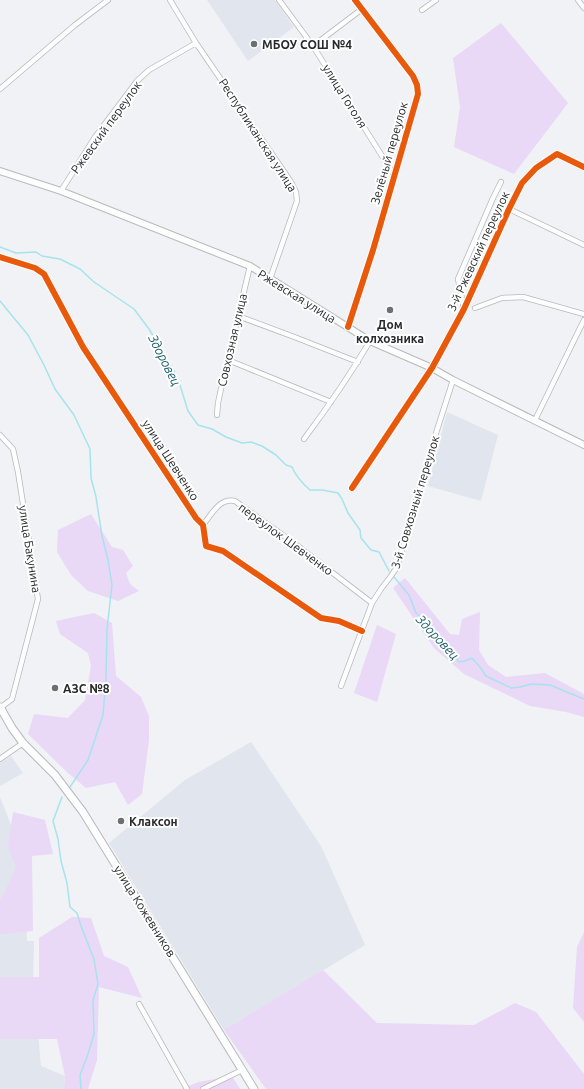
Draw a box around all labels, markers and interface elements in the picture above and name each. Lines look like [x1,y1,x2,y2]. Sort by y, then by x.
place label: МБОУ СОШ №4 [262,38,352,51]
marker: МБОУ СОШ №4 [249,39,259,49]
street label: улица Гоголя [320,62,370,130]
street label: Республиканская улица [217,76,299,194]
street label: Ржевский переулок [68,78,144,176]
street label: Зелёный переулок [368,100,410,206]
street label: 3-й Ржевский переулок [444,189,512,313]
street label: Ржевская улица [256,267,338,325]
street label: Совхозная улица [215,292,249,388]
marker: Дом колхозника [385,305,395,315]
place label: Дом колхозника [356,318,424,345]
water label: Здоровец [146,331,184,388]
street label: улица Шевченко [140,417,202,503]
street label: 3-й Совхозный переулок [389,434,441,570]
street label: переулок Шевченко [236,500,336,578]
street label: улица Бакунина [17,504,43,594]
water label: Здоровец [413,611,462,662]
place label: АЗС №8 [63,682,110,695]
marker: АЗС №8 [50,683,60,693]
place label: Клаксон [129,815,178,828]
marker: Клаксон [116,816,126,826]
street label: улица Кожевников [112,863,178,959]

